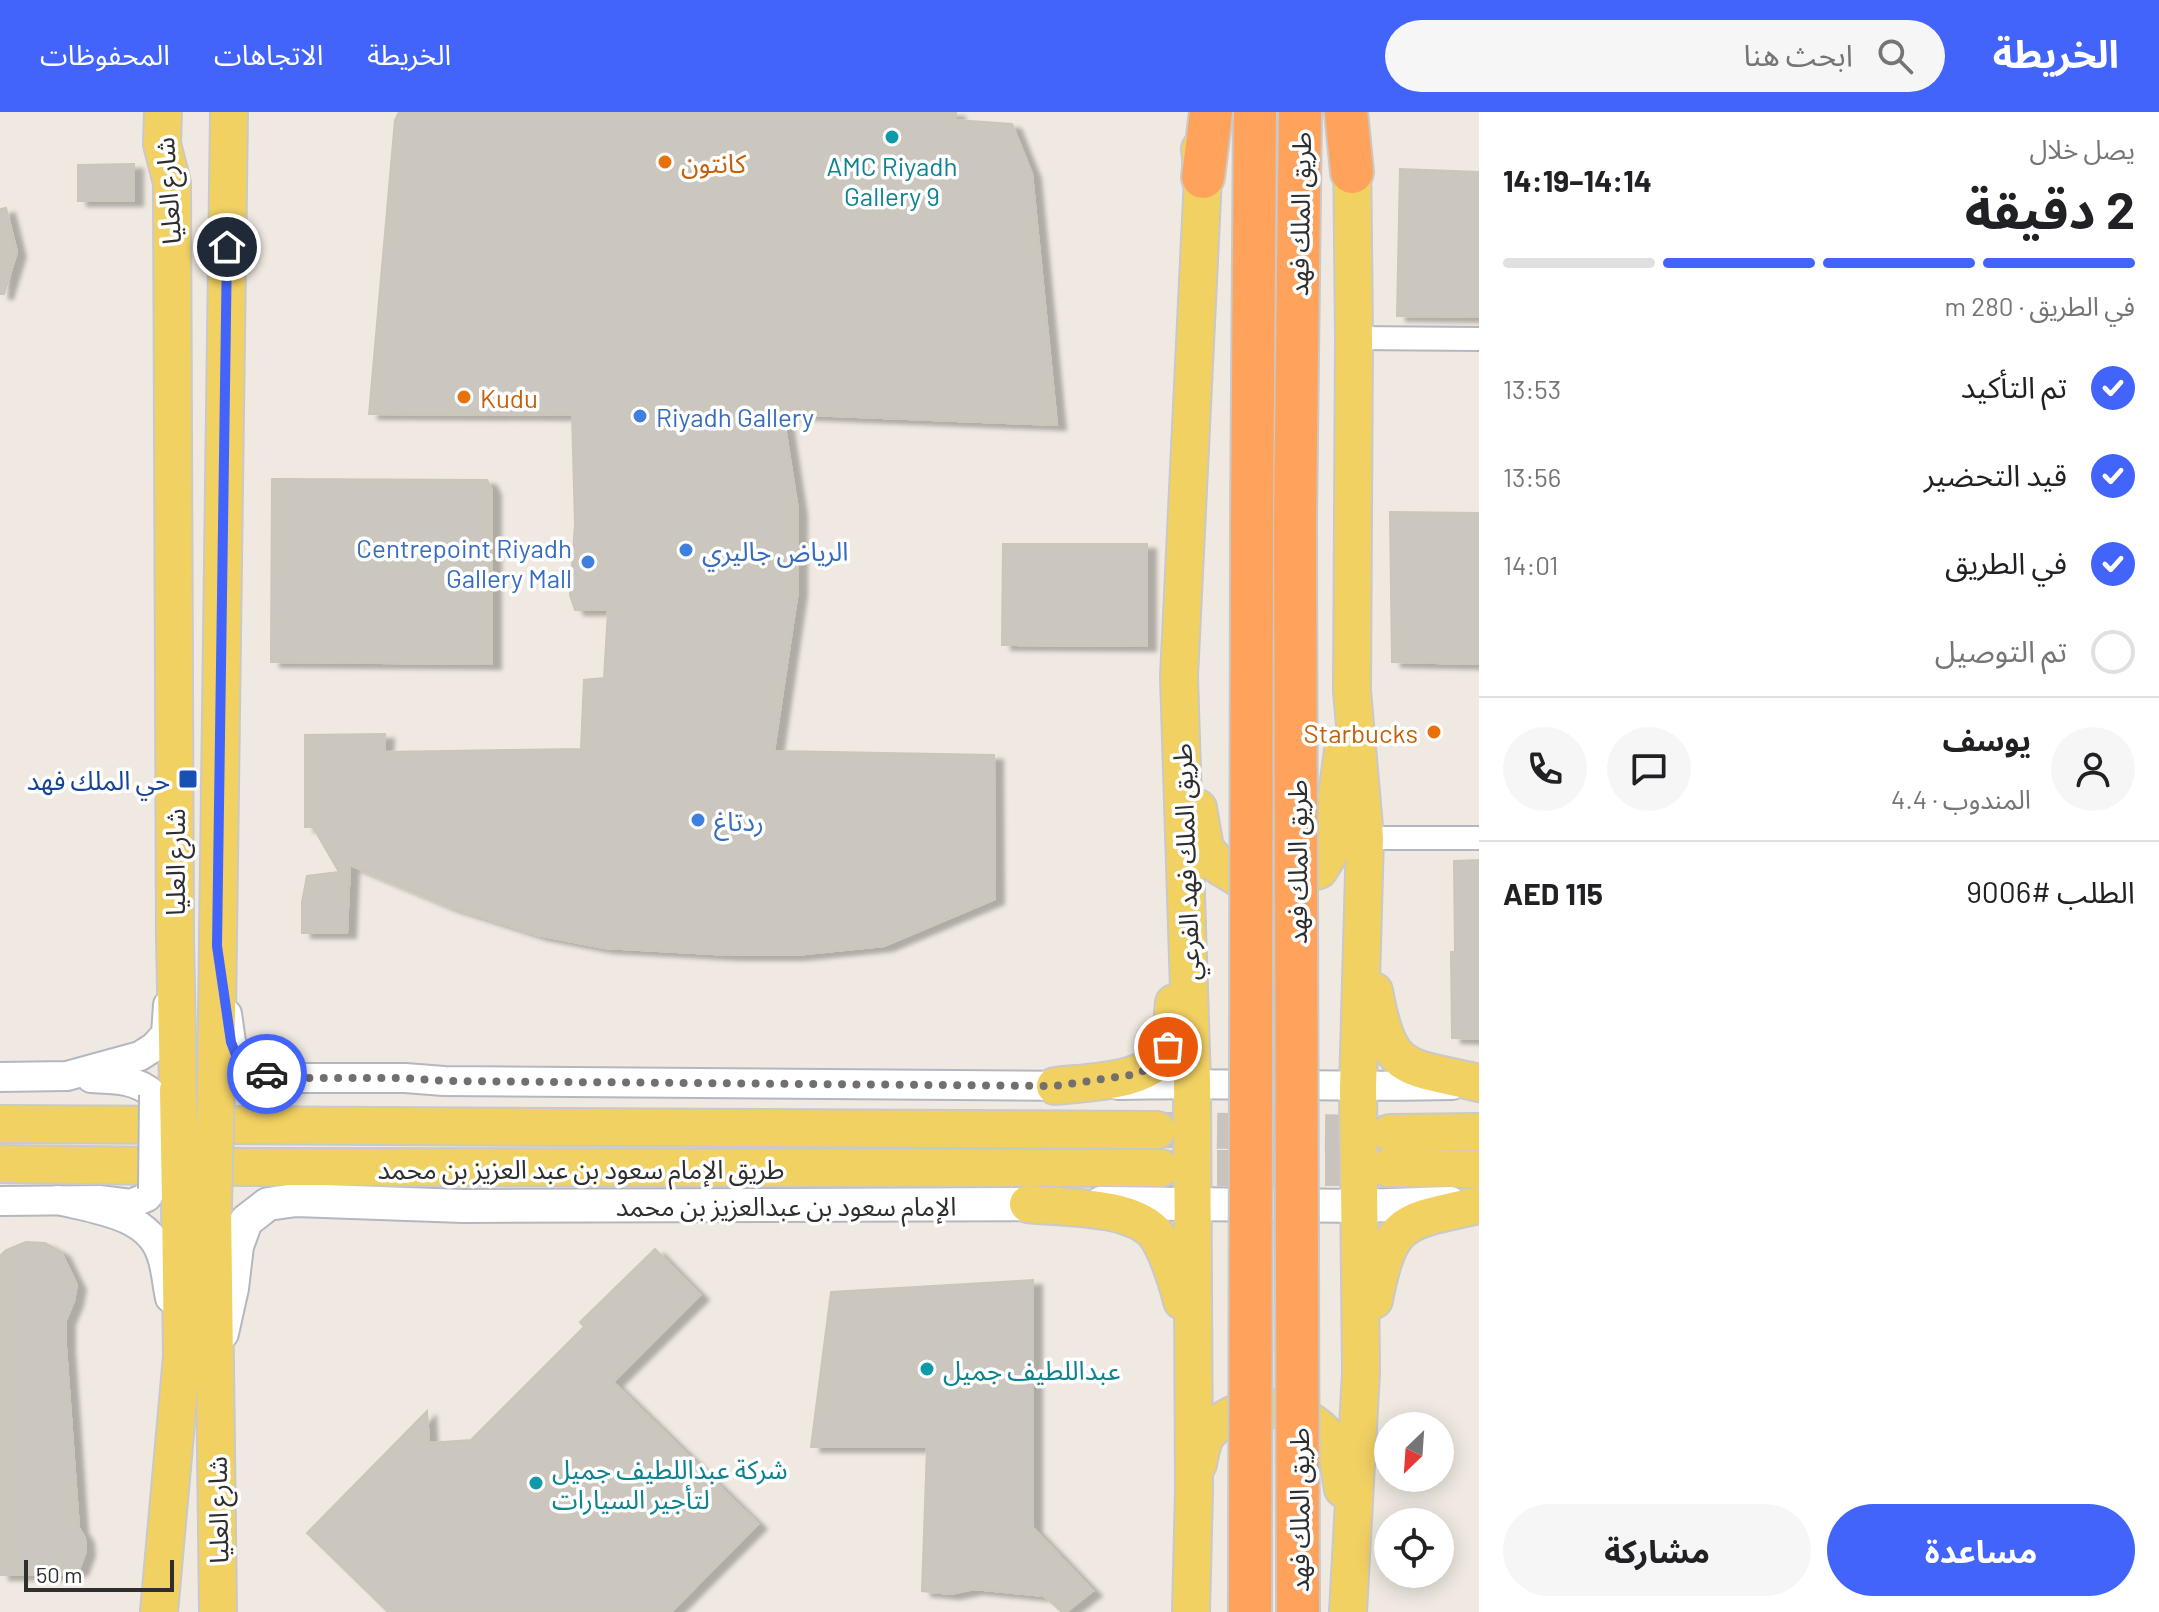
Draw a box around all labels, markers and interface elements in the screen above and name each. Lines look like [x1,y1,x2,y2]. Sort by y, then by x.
search box [1385,20,1945,92]
text: الخريطة [1993,30,2119,76]
icon: search [1873,34,1917,78]
text: ابحث هنا [1743,36,1853,72]
text: المحفوظات [40,37,170,71]
text: الاتجاهات [214,37,323,71]
text: الخريطة [367,37,451,71]
marker: AMC Riyadh Gallery 9 [883,128,901,146]
street label: طريق الملك فهد [1282,131,1318,297]
text: يصل خلال [2029,133,2135,164]
street label: شارع العليا [148,136,191,246]
place label: كانتون [681,147,746,179]
place label: AMC Riyadh Gallery 9 [826,150,958,211]
marker: كانتون [656,153,674,171]
text: 14:14–14:19 [1503,162,1652,198]
text: 2 دقيقة [1965,177,2135,239]
pin [193,213,261,281]
icon: home [205,225,249,269]
text: في الطريق · 280 m [1945,290,2135,321]
icon: check [2091,366,2135,410]
text: تم التأكيد [1961,368,2067,404]
text: 13:53 [1503,373,1561,404]
place label: Kudu [480,382,538,413]
marker: Kudu [455,388,473,406]
place label: Riyadh Gallery [656,401,814,432]
marker: Riyadh Gallery [631,407,649,425]
icon: check [2091,454,2135,498]
text: قيد التحضير [1924,456,2067,492]
text: 13:56 [1503,461,1561,492]
place label: Centrepoint Riyadh Gallery Mall [356,532,572,593]
place label: الرياض جاليري [702,535,848,572]
marker: الرياض جاليري [677,541,695,559]
icon: check [2091,542,2135,586]
text: في الطريق [1945,544,2067,580]
text: 14:01 [1503,549,1558,580]
marker: Centrepoint Riyadh Gallery Mall [579,553,597,571]
text: تم التوصيل [1935,632,2067,668]
place label: Starbucks [1304,717,1418,748]
text: يوسف [1943,721,2031,757]
marker: Starbucks [1425,723,1443,741]
button: phone [1503,727,1587,811]
button: chat [1607,727,1691,811]
button: person [2051,727,2135,811]
street label: طريق الملك فهد الفرعي [1165,743,1211,981]
place label: حي الملك فهد [27,764,170,801]
marker: حي الملك فهد [177,768,199,790]
street label: طريق الملك فهد [1281,780,1314,944]
text: المندوب · 4.4 [1891,783,2031,814]
place label: ردتاغ [714,805,764,841]
street label: شارع العليا [159,808,195,916]
marker: ردتاغ [689,811,707,829]
text: الطلب #9006 [1966,873,2135,909]
text: AED 115 [1503,875,1603,911]
pin [1134,1013,1202,1081]
icon: bag [1146,1025,1190,1069]
courier [227,1034,307,1114]
icon: car [245,1052,289,1096]
street label: طريق الإمام سعود بن عبد العزيز بن محمد [378,1153,784,1190]
street label: الإمام سعود بن عبدالعزيز بن محمد [616,1190,956,1227]
place label: عبداللطيف جميل [943,1354,1121,1386]
marker: عبداللطيف جميل [918,1360,936,1378]
north arrow [1374,1412,1454,1492]
map controls [1374,1412,1454,1588]
street label: طريق الملك فهد [1283,1428,1316,1592]
place label: شركة عبداللطيف جميل لتأجير السيارات [552,1453,788,1515]
street label: شارع العليا [201,1456,238,1564]
marker: شركة عبداللطيف جميل لتأجير السيارات [527,1474,545,1492]
button: مشاركة [1503,1504,1811,1596]
button: مساعدة [1827,1504,2135,1596]
button: locate [1374,1508,1454,1588]
scale bar [24,1556,174,1592]
text: 50 m [36,1561,82,1587]

